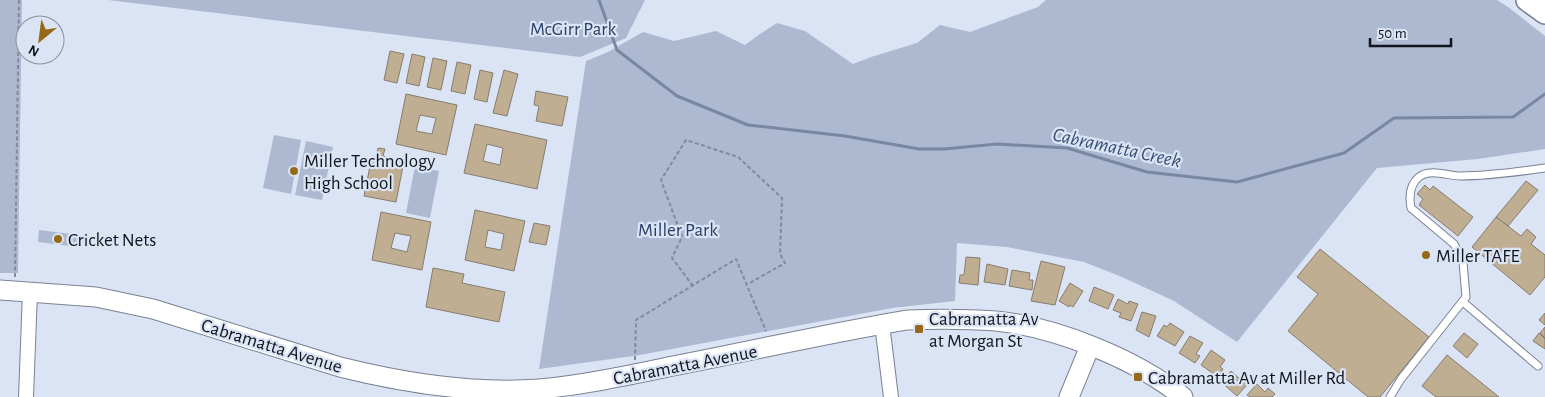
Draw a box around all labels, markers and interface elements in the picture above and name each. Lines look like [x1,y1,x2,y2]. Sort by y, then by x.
north arrow [15,15,65,65]
scale bar [1370,15,1451,47]
park label: McGirr Park [530,20,616,39]
text: 50 m [1378,26,1407,41]
text: N [27,42,42,59]
water label: Cabramatta Creek [1051,125,1183,171]
place label: Miller Technology High School [304,152,435,193]
marker: Miller Technology High School [288,165,300,177]
park label: Miller Park [638,221,718,240]
place label: Cricket Nets [68,231,156,250]
marker: Cricket Nets [52,233,64,245]
place label: Miller TAFE [1436,247,1520,266]
marker: Miller TAFE [1420,249,1432,261]
place label: Cabramatta Av at Morgan St [929,310,1038,351]
street label: Cabramatta Avenue [199,316,344,377]
marker: Cabramatta Av at Morgan St [913,323,925,335]
street label: Cabramatta Avenue [612,342,759,389]
place label: Cabramatta Av at Miller Rd [1148,369,1345,388]
marker: Cabramatta Av at Miller Rd [1132,371,1144,383]

